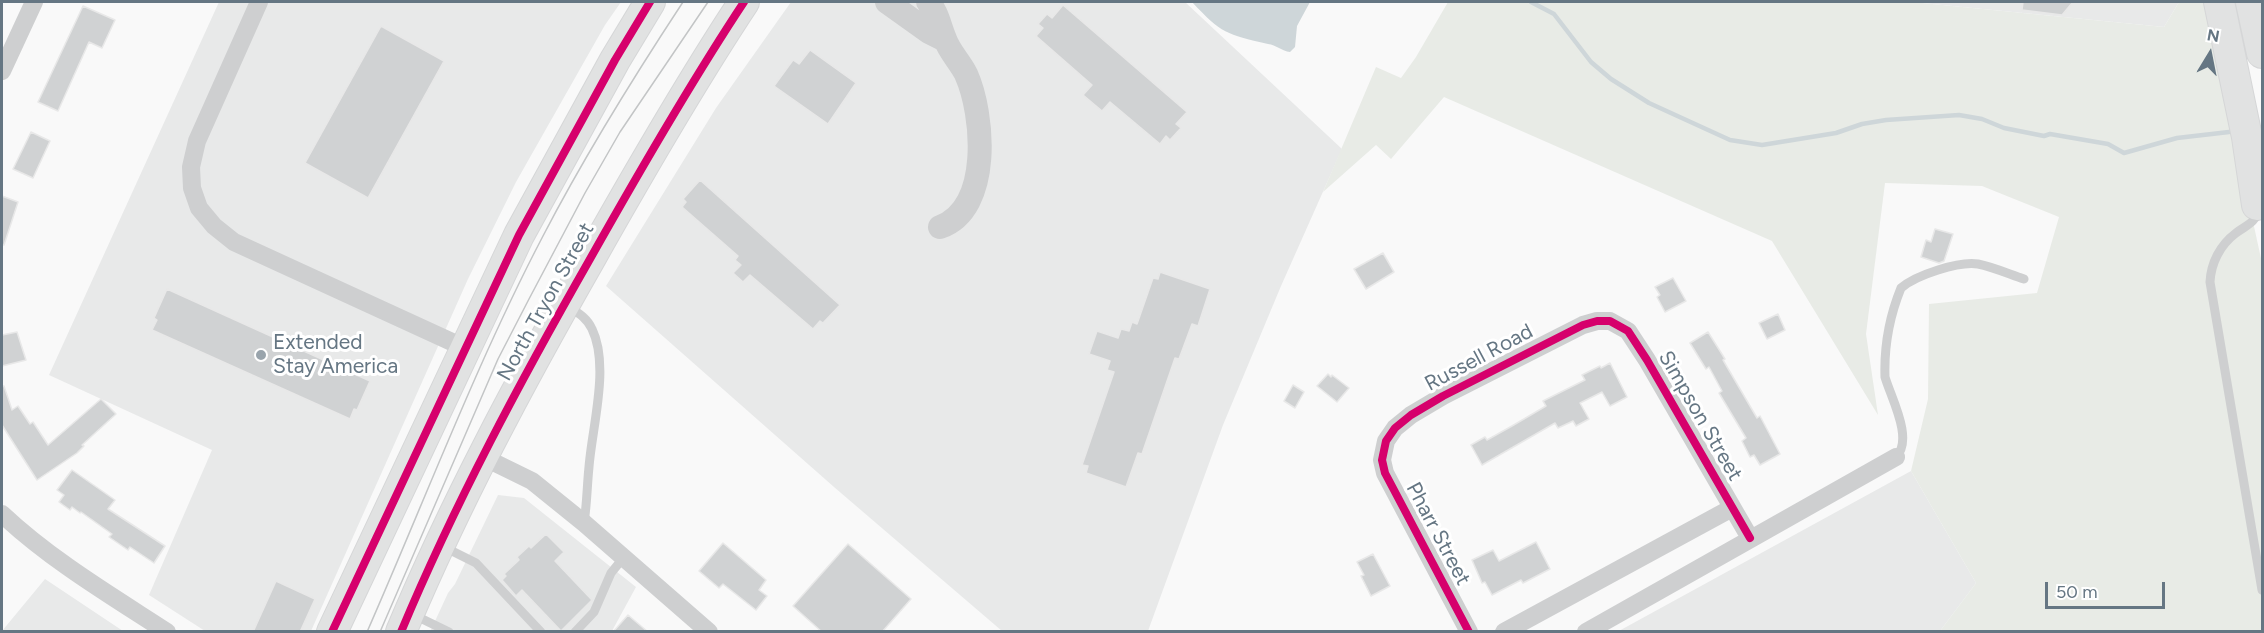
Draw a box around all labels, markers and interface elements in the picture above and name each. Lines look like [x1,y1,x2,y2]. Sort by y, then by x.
north arrow [2180,24,2240,84]
text: N [2205,25,2221,46]
street label: North Tryon Street [492,219,600,385]
street label: Russell Road [1421,319,1537,397]
place label: Extended Stay America [273,330,398,380]
street label: Simpson Street [1653,347,1747,485]
marker: Extended Stay America [254,348,268,362]
street label: Pharr Street [1400,478,1476,590]
scale bar [2048,570,2168,608]
text: 50 m [2056,581,2098,603]

